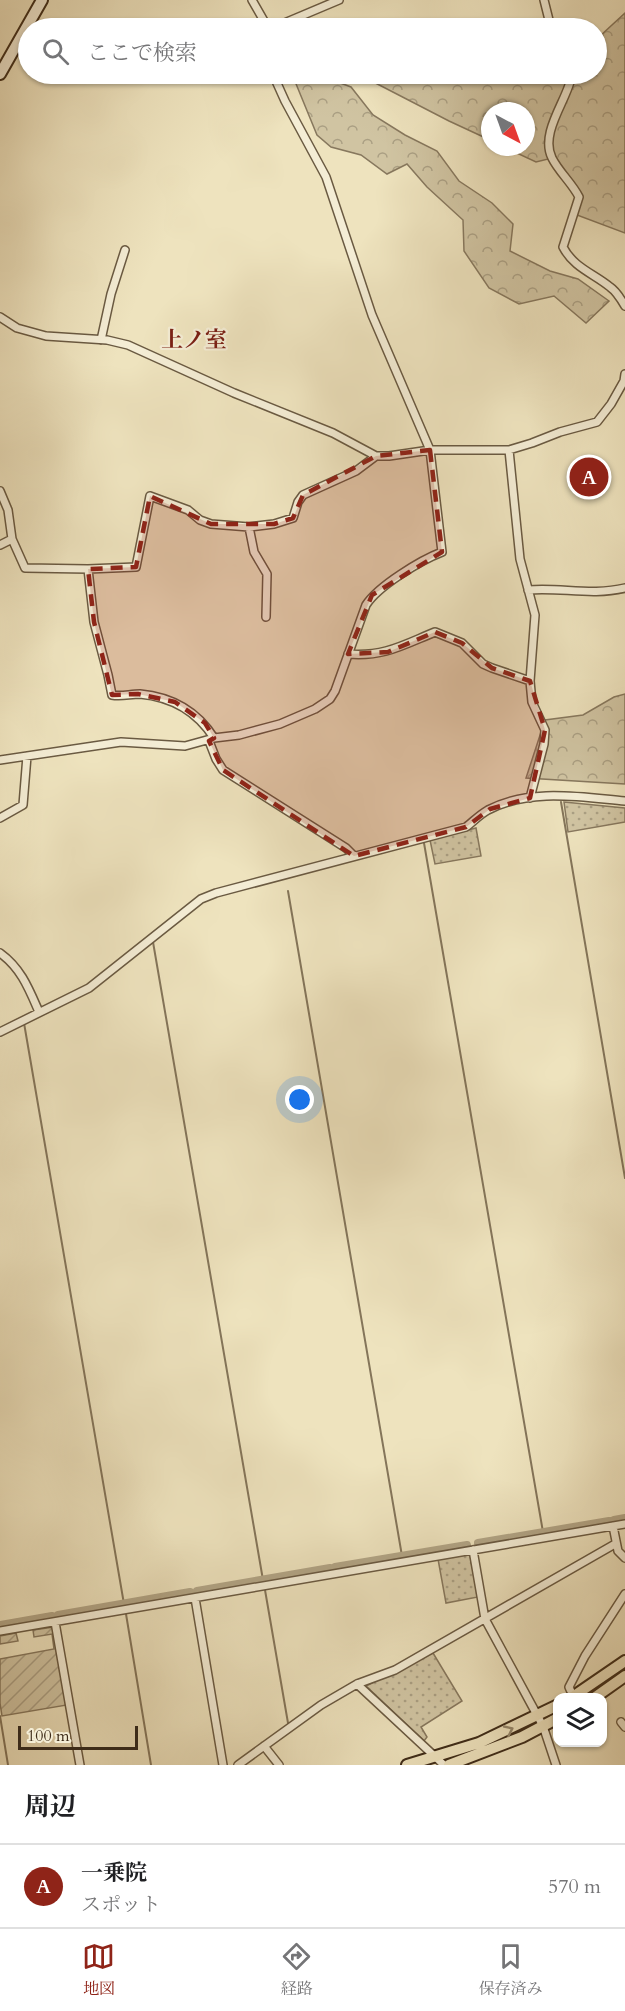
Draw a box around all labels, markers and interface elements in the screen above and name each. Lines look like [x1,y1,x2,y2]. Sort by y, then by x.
search box [18,18,607,84]
icon: search [39,35,72,68]
text: ここで検索 [87,38,197,68]
north arrow [481,102,535,156]
district label: 上ノ室 [161,325,227,355]
pin: A [570,454,608,500]
your location [285,1085,314,1114]
map controls [553,1693,607,1747]
button: layers [553,1693,607,1747]
scale bar [18,1723,138,1750]
text: 100 m [27,1725,69,1747]
one-way arrow [502,1726,513,1738]
text: 周辺 [24,1789,76,1824]
text: 一乗院 [81,1858,147,1888]
text: A [36,1873,51,1900]
text: 570 m [548,1873,601,1900]
text: スポット [81,1891,161,1918]
tab: 地図 [82,1940,115,2000]
tab: 経路 [280,1940,313,2000]
tab: 保存済み [478,1940,542,2000]

